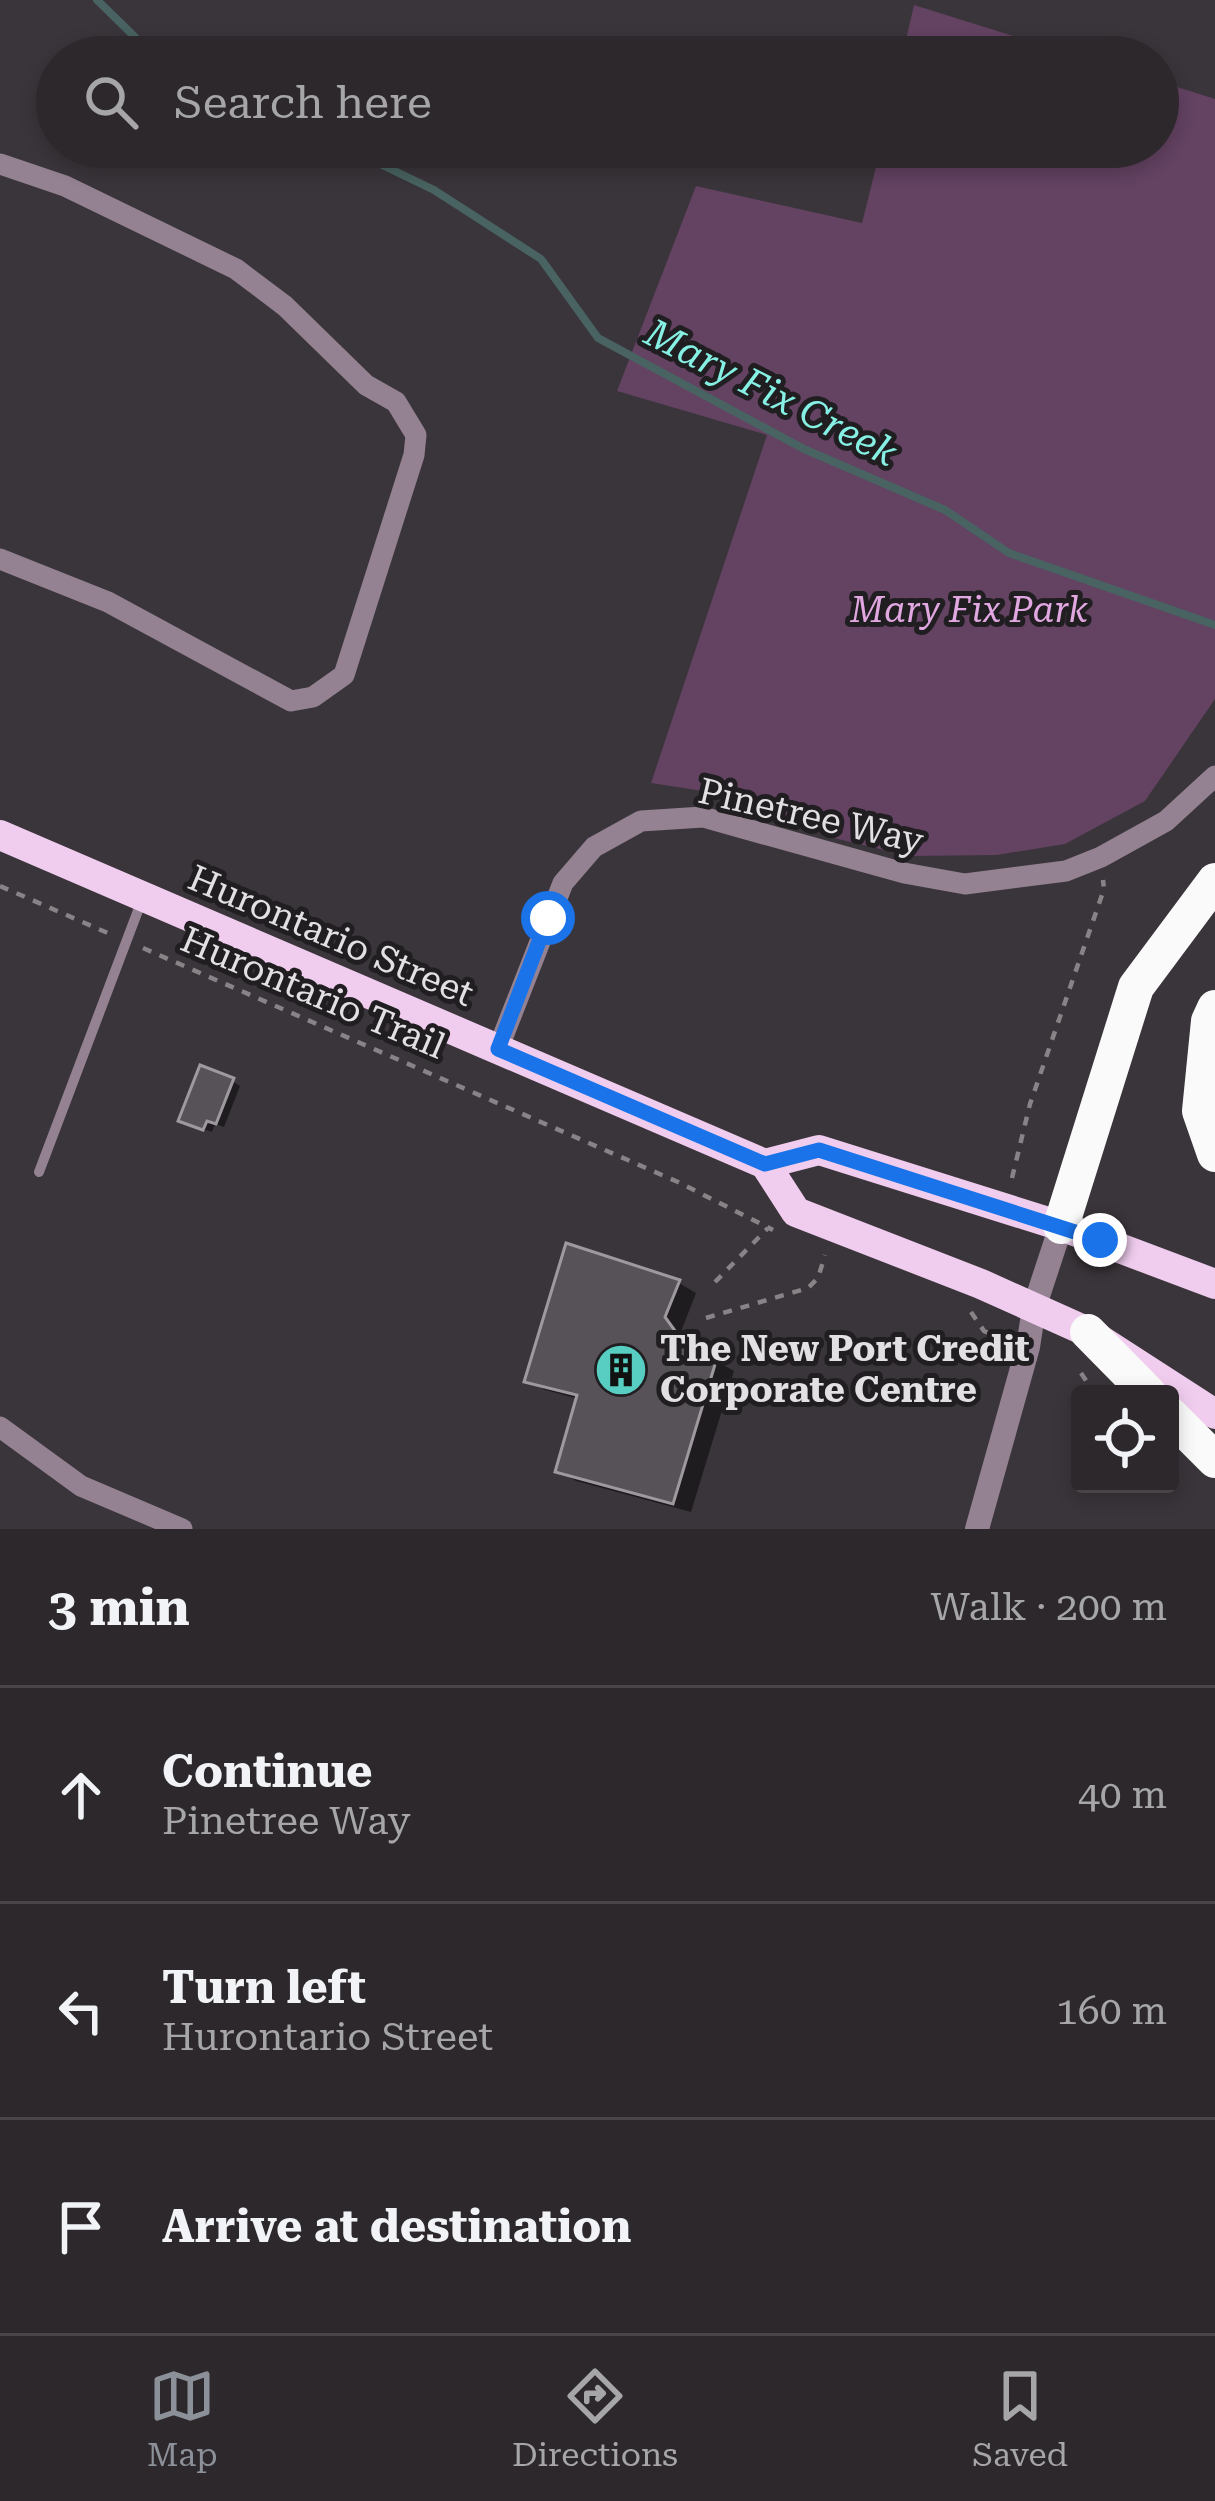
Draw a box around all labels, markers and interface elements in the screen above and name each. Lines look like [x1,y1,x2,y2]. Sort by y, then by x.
search box [36,36,1179,168]
icon: search [78,69,144,135]
text: Search here [174,76,432,129]
water label: Mary Fix Creek [636,309,905,477]
park label: Mary Fix Park [849,589,1088,631]
street label: Pinetree Way [695,770,928,862]
street label: Hurontario Street [182,857,480,1015]
route start [521,891,575,945]
street label: Hurontario Trail [175,918,451,1068]
route end [1073,1213,1127,1267]
place label: The New Port Credit Corporate Centre [660,1328,1030,1411]
building icon: The New Port Credit Corporate Centre [593,1342,649,1398]
map controls [1071,1385,1179,1493]
button: locate [1071,1385,1179,1493]
text: 3 min [48,1578,190,1637]
text: Walk · 200 m [931,1584,1167,1630]
text: Continue [162,1745,373,1798]
icon: ahead [48,1762,114,1828]
text: 40 m [1078,1772,1167,1818]
text: Pinetree Way [162,1798,410,1844]
text: Turn left [162,1961,366,2014]
icon: left [48,1978,114,2044]
text: 160 m [1056,1988,1167,2034]
text: Hurontario Street [162,2014,493,2060]
icon: arrive [48,2194,114,2260]
text: Arrive at destination [162,2200,631,2253]
tab: Map [147,2363,218,2474]
tab: Directions [512,2363,678,2474]
tab: Saved [972,2363,1068,2474]

